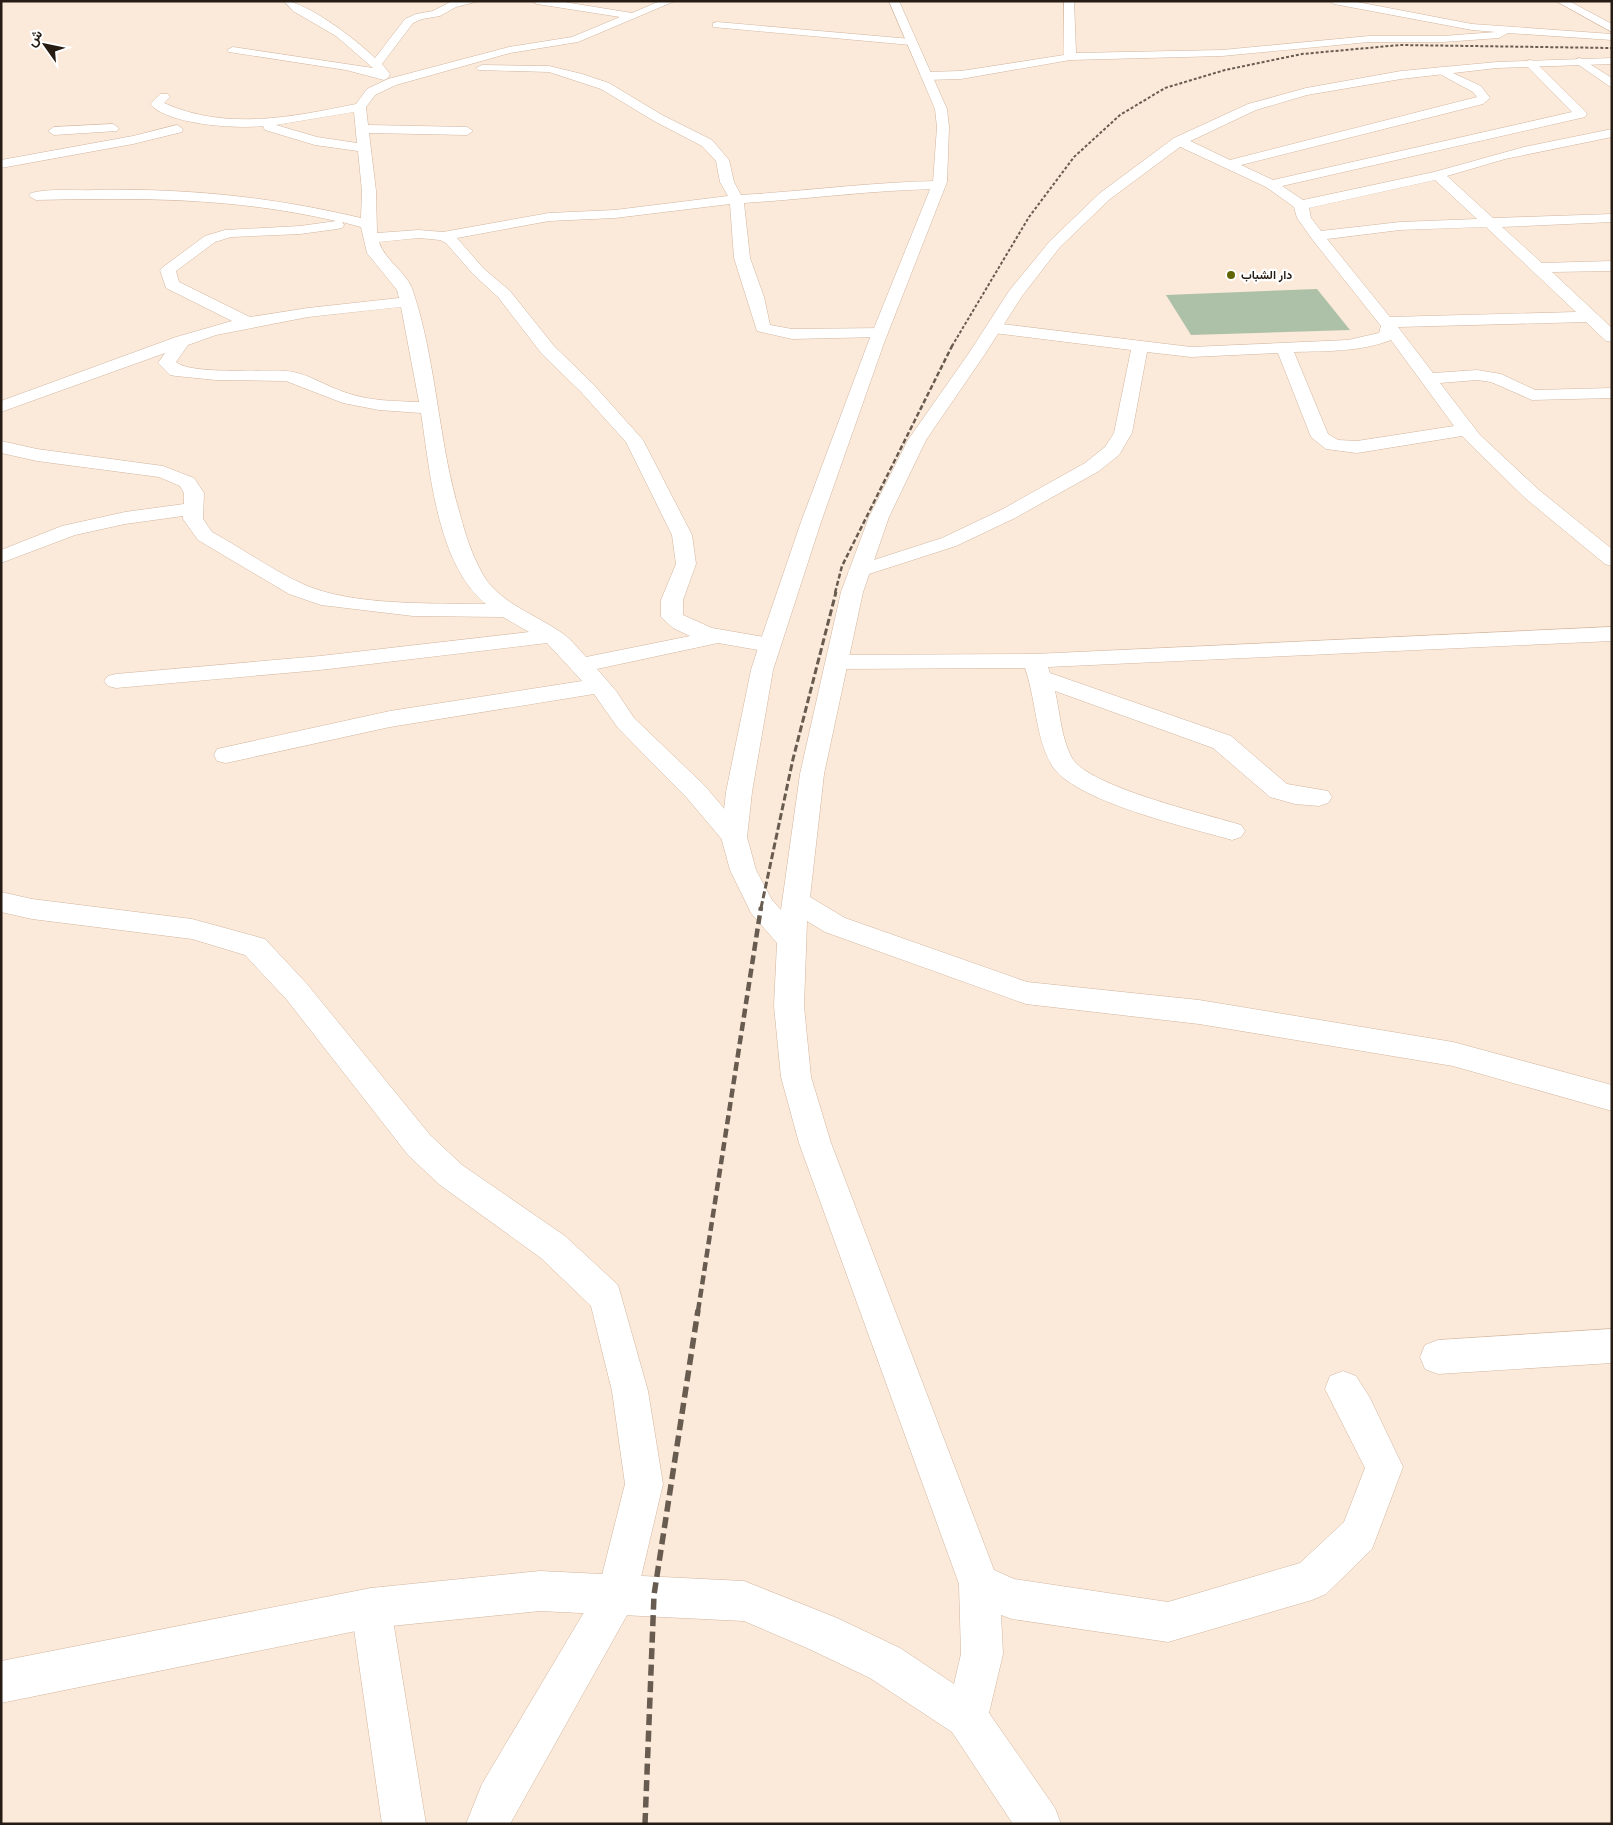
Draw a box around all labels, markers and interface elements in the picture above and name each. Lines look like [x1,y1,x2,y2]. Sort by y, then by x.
north arrow [20,20,70,70]
text: ش [22,26,46,50]
place label: دار الشباب [1241,267,1292,283]
marker: دار الشباب [1225,269,1237,281]

